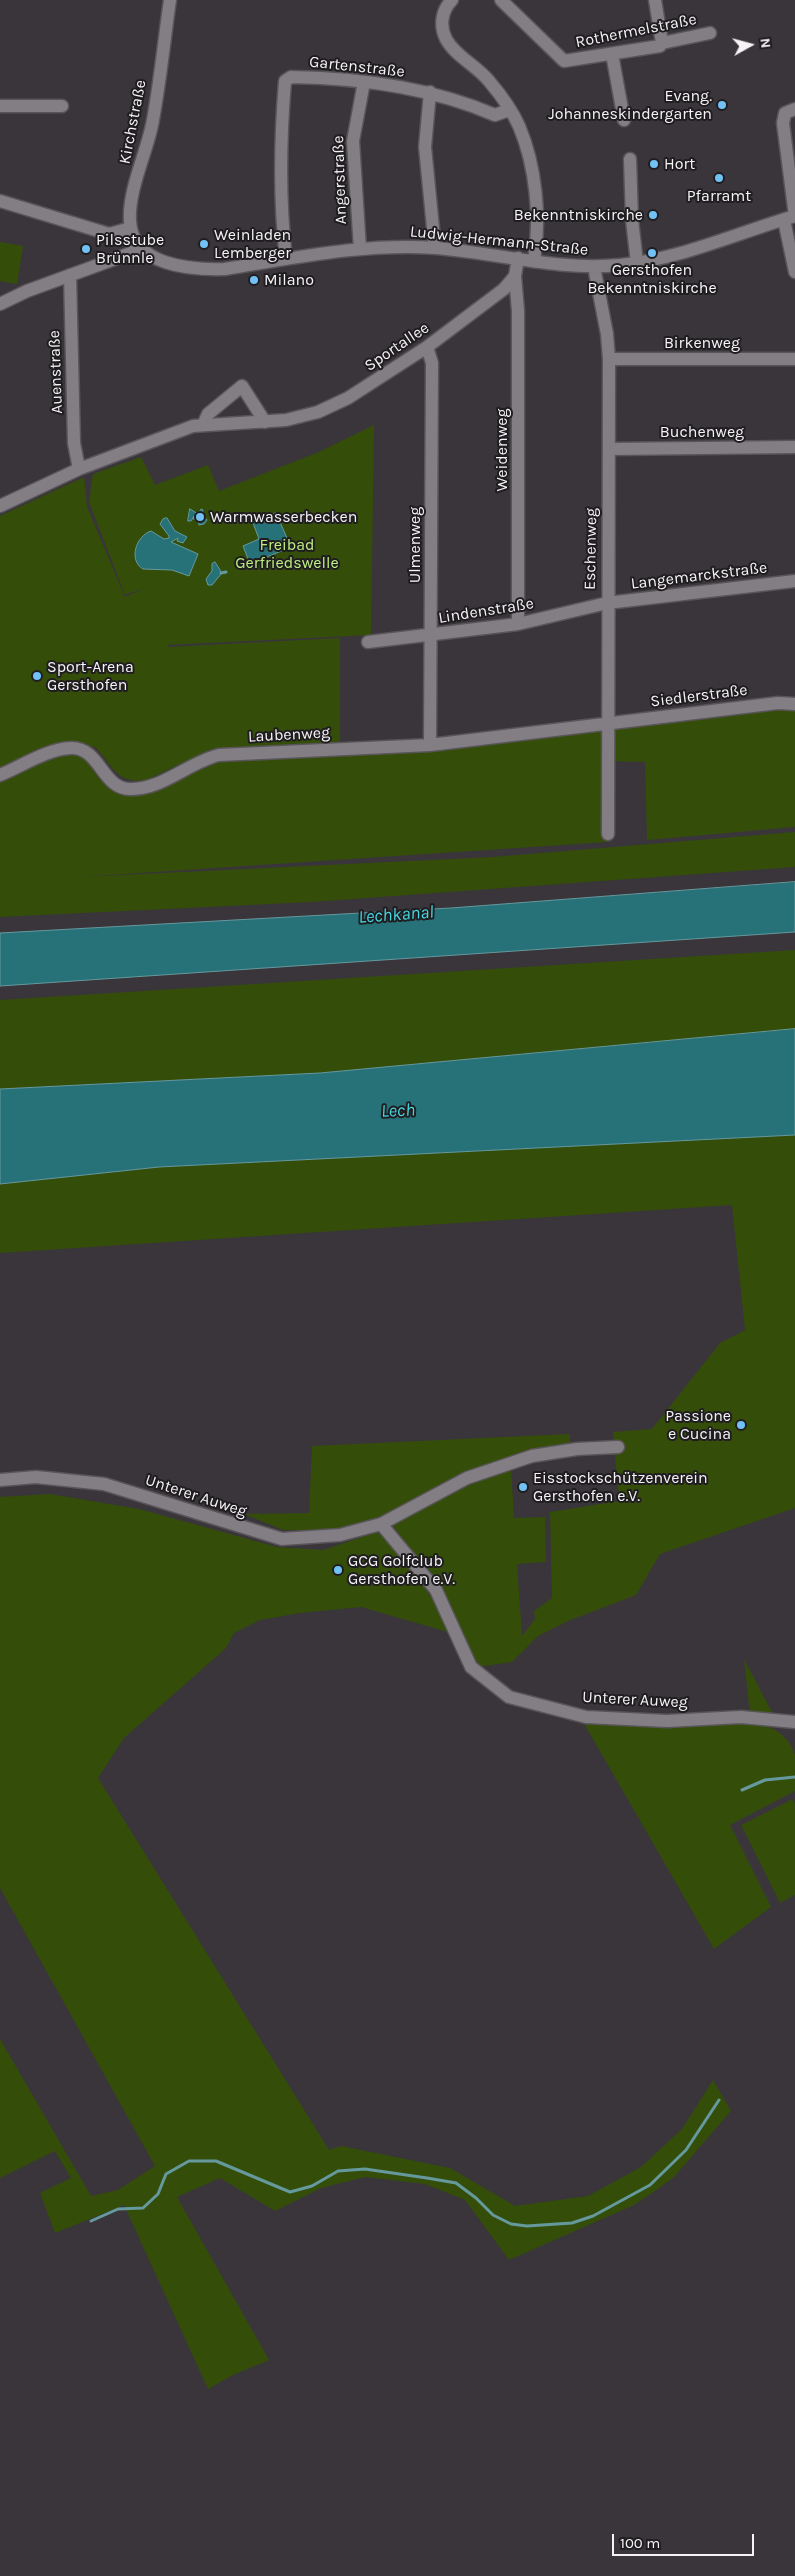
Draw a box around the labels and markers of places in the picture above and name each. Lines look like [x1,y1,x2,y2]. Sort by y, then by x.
place label: Evang. Johanneskindergarten [548,86,712,124]
marker: Evang. Johanneskindergarten [716,99,728,111]
place label: Hort [664,154,695,174]
marker: Hort [648,158,660,170]
marker: Pfarramt [713,172,725,184]
place label: Pfarramt [687,186,751,206]
place label: Bekenntniskirche [514,205,643,225]
marker: Bekenntniskirche [647,209,659,221]
place label: Weinladen Lemberger [214,225,291,263]
place label: Pilsstube Brünnle [96,230,164,268]
marker: Weinladen Lemberger [198,238,210,250]
marker: Pilsstube Brünnle [80,243,92,255]
marker: Gersthofen Bekenntniskirche [646,247,658,259]
place label: Gersthofen Bekenntniskirche [587,260,717,298]
place label: Milano [264,270,314,290]
marker: Milano [248,274,260,286]
place label: Warmwasserbecken [210,507,357,527]
marker: Warmwasserbecken [194,511,206,523]
place label: Sport-Arena Gersthofen [47,657,134,695]
marker: Sport-Arena Gersthofen [31,670,43,682]
place label: Passione e Cucina [665,1406,731,1444]
marker: Passione e Cucina [735,1419,747,1431]
place label: Eisstockschützenverein Gersthofen e.V. [533,1468,708,1506]
marker: Eisstockschützenverein Gersthofen e.V. [517,1481,529,1493]
place label: GCG Golfclub Gersthofen e.V. [348,1551,455,1589]
marker: GCG Golfclub Gersthofen e.V. [332,1564,344,1576]

